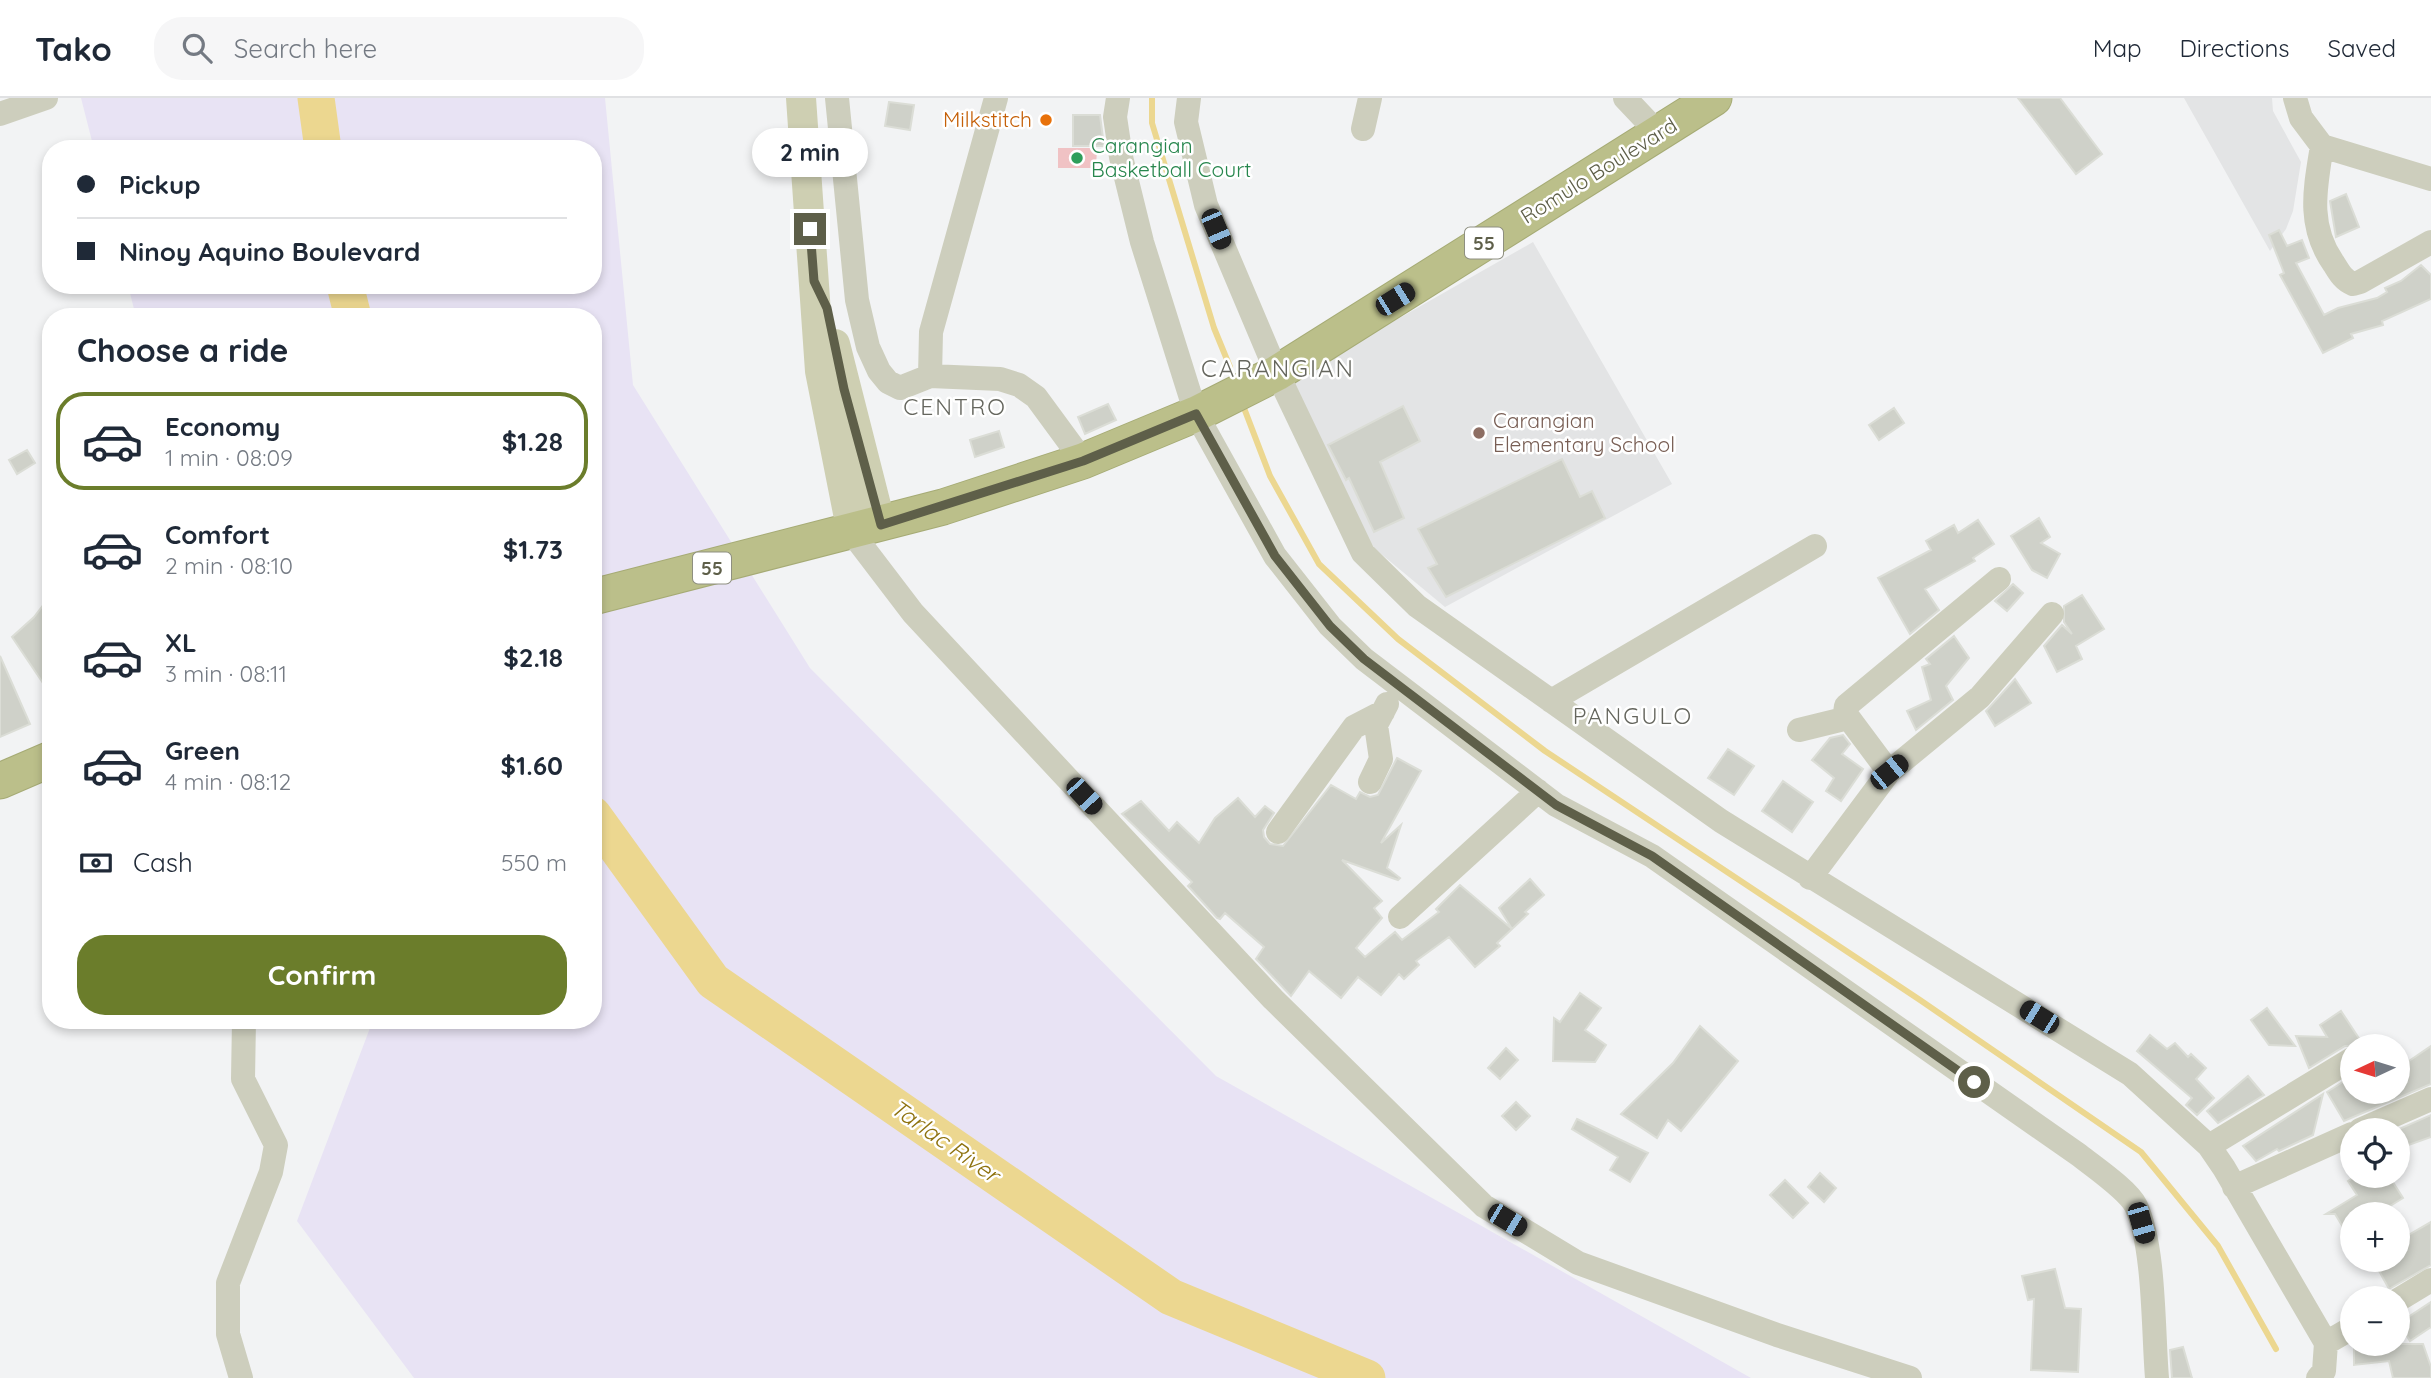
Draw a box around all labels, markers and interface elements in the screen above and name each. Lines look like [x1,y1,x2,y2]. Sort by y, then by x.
search box [154,17,644,80]
text: Tako [35,28,112,69]
icon: search [178,29,216,67]
text: Search here [234,32,377,65]
text: Map [2093,33,2142,63]
text: Directions [2180,33,2290,63]
text: Saved [2328,33,2396,63]
place label: Milkstitch [943,106,1032,132]
marker: Milkstitch [1038,112,1054,128]
street label: Romulo Boulevard [1515,112,1682,229]
callout: 2 min [752,128,868,176]
place label: Carangian Basketball Court [1091,132,1251,182]
text: 2 min [780,138,840,167]
marker: Carangian Basketball Court [1069,150,1085,166]
text: Pickup [119,168,201,201]
car [1199,206,1234,252]
route end [794,213,826,245]
road number: 55 [1465,228,1503,258]
text: Ninoy Aquino Boulevard [119,235,420,268]
car [1372,279,1419,319]
text: Choose a ride [77,330,289,370]
district label: CARANGIAN [1201,353,1355,383]
district label: CENTRO [903,392,1007,421]
place label: Carangian Elementary School [1493,407,1675,457]
icon: car [81,410,144,473]
text: Economy [165,410,280,443]
text: $1.28 [502,425,563,458]
marker: Carangian Elementary School [1471,425,1487,441]
text: 1 min · 08:09 [165,443,293,472]
icon: car [81,518,144,581]
text: Comfort [165,518,270,551]
text: $1.73 [503,533,563,566]
text: 2 min · 08:10 [165,551,293,580]
road number: 55 [693,552,731,583]
icon: car [81,626,144,689]
text: XL [165,626,197,659]
text: $2.18 [503,641,563,674]
text: 3 min · 08:11 [165,659,287,688]
district label: PANGULO [1573,701,1693,730]
icon: car [81,734,144,797]
text: Green [165,734,240,767]
text: $1.60 [501,749,563,782]
car [1867,751,1912,793]
text: 4 min · 08:12 [165,767,291,796]
car [1062,773,1107,819]
icon: cash [77,844,115,882]
text: Cash [133,846,193,879]
text: 550 m [501,848,567,877]
button: Confirm [77,935,567,1015]
car [2016,997,2063,1037]
north arrow [2340,1034,2410,1104]
map controls [2340,1034,2410,1356]
route start [1958,1066,1990,1098]
water label: Tarlac River [885,1093,1008,1190]
button: locate [2340,1118,2410,1188]
car [1484,1200,1531,1240]
car [2126,1200,2157,1246]
button: + [2340,1202,2410,1272]
button: − [2340,1286,2410,1356]

